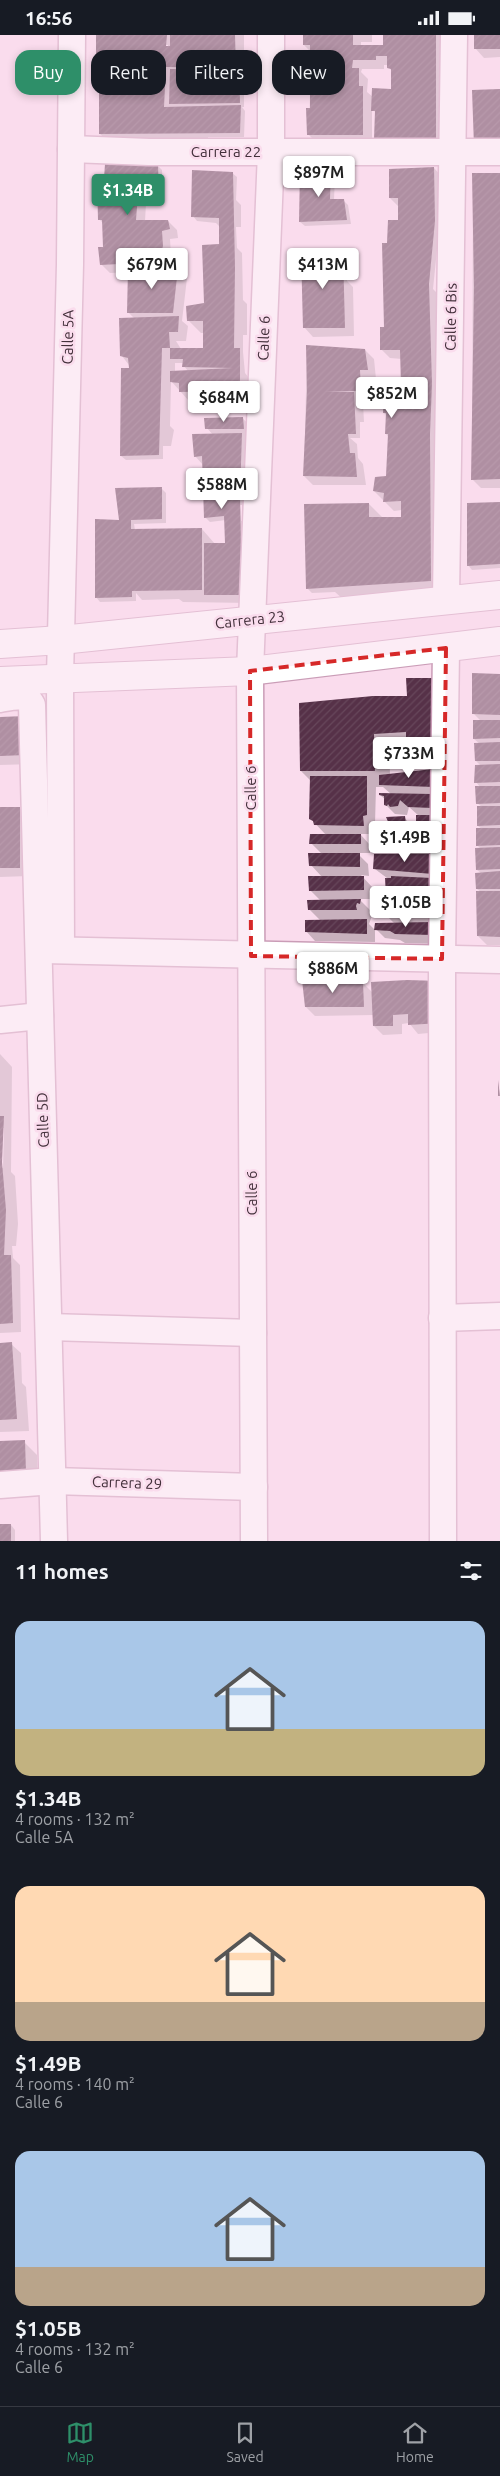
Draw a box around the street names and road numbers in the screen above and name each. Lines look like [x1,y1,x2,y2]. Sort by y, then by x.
street label: Carrera 22 [191,143,261,160]
street label: Calle 6 Bis [441,283,460,351]
street label: Calle 5A [59,309,76,364]
street label: Calle 6 [254,315,273,361]
street label: Carrera 23 [214,607,286,632]
street label: Calle 6 [242,766,259,810]
street label: Calle 5D [33,1092,52,1148]
street label: Calle 6 [243,1171,260,1215]
street label: Carrera 29 [92,1473,162,1492]

